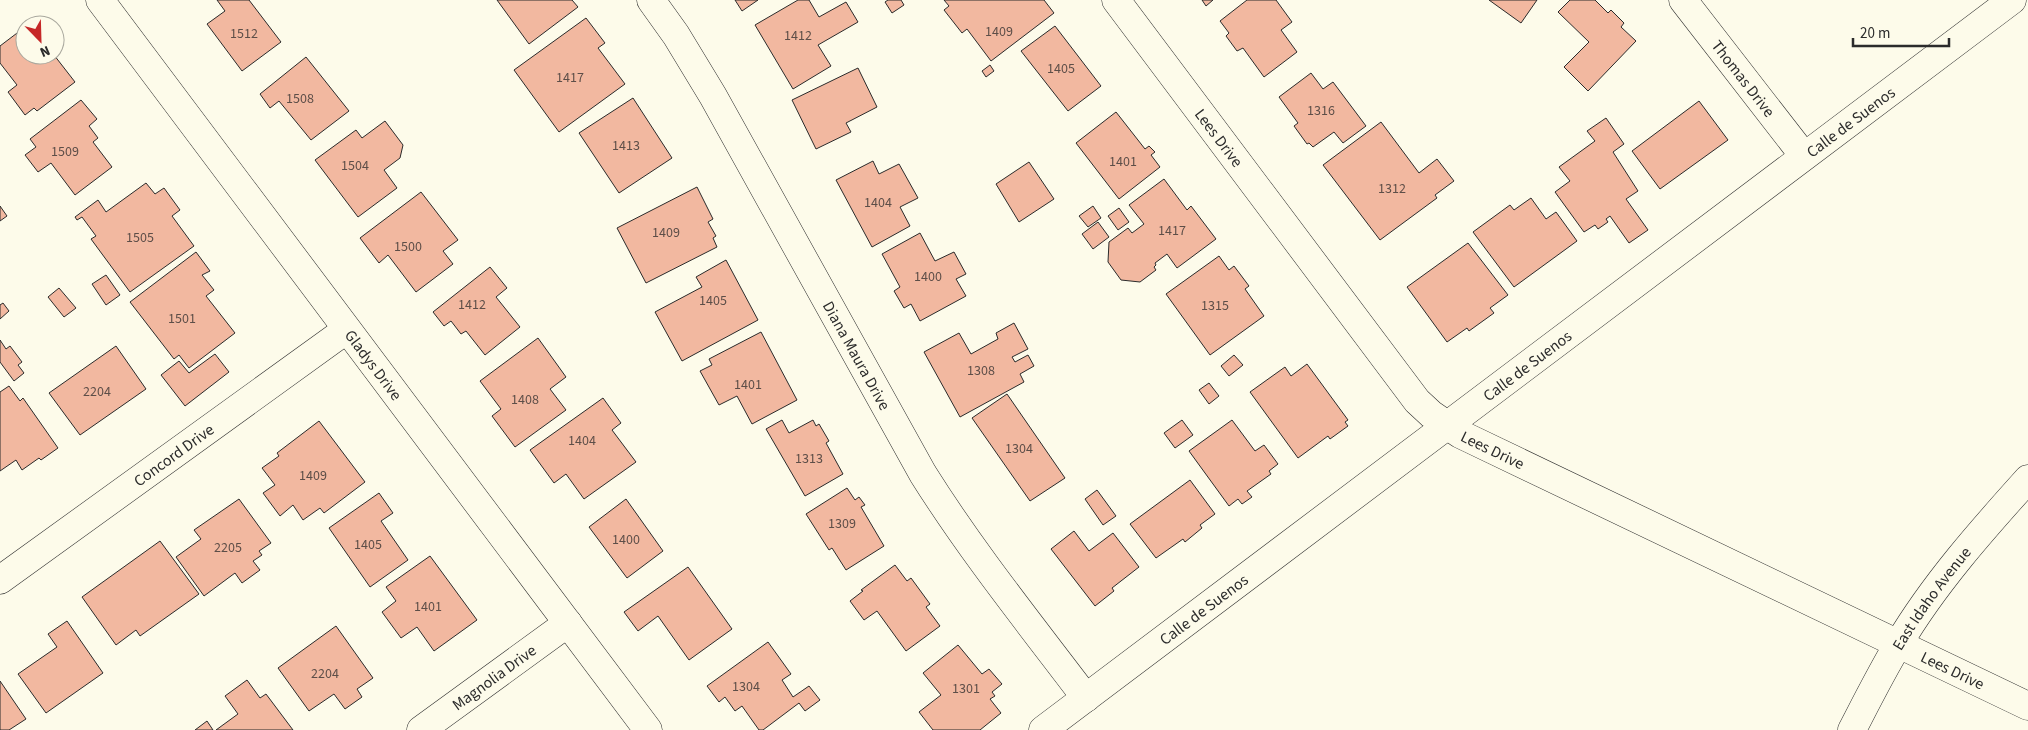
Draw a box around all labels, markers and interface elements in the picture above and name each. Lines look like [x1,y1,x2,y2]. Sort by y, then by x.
north arrow [15,15,65,65]
scale bar [1853,15,1949,47]
house number: 1409 [985,22,1013,42]
text: 20 m [1860,23,1890,44]
house number: 1512 [230,24,258,44]
house number: 1412 [784,26,812,46]
street label: Thomas Drive [1706,36,1780,122]
text: N [36,40,53,62]
house number: 1405 [1047,59,1075,79]
house number: 1417 [556,68,584,88]
street label: Calle de Suenos [1802,82,1900,163]
house number: 1508 [286,89,314,109]
house number: 1316 [1307,101,1335,121]
street label: Lees Drive [1189,104,1248,172]
house number: 1413 [612,136,640,156]
house number: 1509 [51,142,79,162]
house number: 1401 [1109,152,1137,172]
house number: 1504 [341,156,369,176]
house number: 1312 [1378,179,1406,199]
house number: 1404 [864,193,892,213]
house number: 1417 [1158,221,1186,241]
house number: 1409 [652,223,680,243]
house number: 1505 [126,228,154,248]
house number: 1500 [394,237,422,257]
house number: 1400 [914,267,942,287]
house number: 1405 [699,291,727,311]
house number: 1412 [458,295,486,315]
house number: 1315 [1201,296,1229,316]
street label: Diana Maura Drive [817,297,895,414]
house number: 1501 [168,309,196,329]
street label: Gladys Drive [339,325,407,405]
street label: Calle de Suenos [1479,325,1577,407]
house number: 1308 [967,361,995,381]
house number: 1401 [734,375,762,395]
house number: 2204 [83,382,111,402]
house number: 1408 [511,390,539,410]
street label: Concord Drive [129,419,219,492]
street label: Lees Drive [1457,426,1528,475]
house number: 1404 [568,431,596,451]
house number: 1304 [1005,439,1033,459]
house number: 1313 [795,449,823,469]
house number: 1409 [299,466,327,486]
house number: 1309 [828,514,856,534]
house number: 1400 [612,530,640,550]
house number: 1405 [354,535,382,555]
house number: 2205 [214,538,242,558]
street label: East Idaho Avenue [1887,542,1976,655]
street label: Calle de Suenos [1155,569,1253,651]
house number: 1401 [414,597,442,617]
street label: Magnolia Drive [448,640,541,716]
street label: Lees Drive [1917,646,1988,695]
house number: 2204 [311,664,339,684]
house number: 1304 [732,677,760,697]
house number: 1301 [952,679,980,699]

